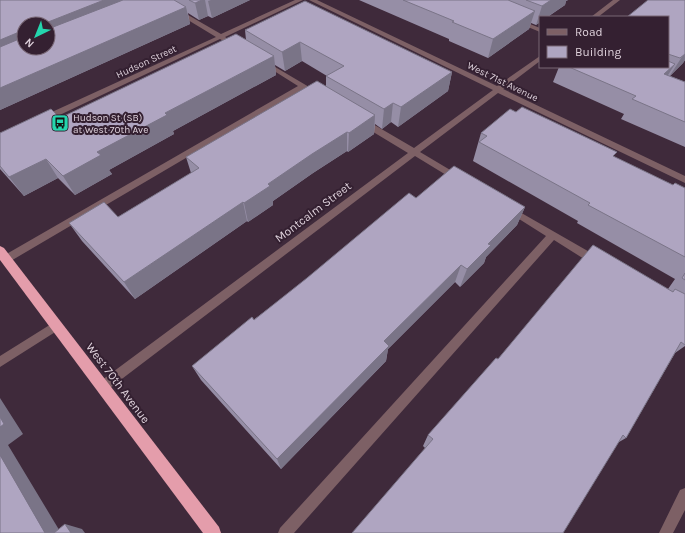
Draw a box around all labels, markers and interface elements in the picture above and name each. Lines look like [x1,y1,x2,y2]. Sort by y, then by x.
north arrow [16,16,56,56]
legend [539,16,669,68]
text: Road [575,25,603,39]
text: N [22,36,37,50]
street label: Hudson Street [114,43,179,81]
text: Building [575,45,622,59]
street label: West 71st Avenue [465,60,540,104]
place label: Hudson St (SB) at West 70th Ave [73,112,148,136]
bus stop icon: Hudson St (SB) at West 70th Ave [50,113,70,133]
street label: Montcalm Street [272,179,354,245]
street label: West 70th Avenue [83,340,153,426]

